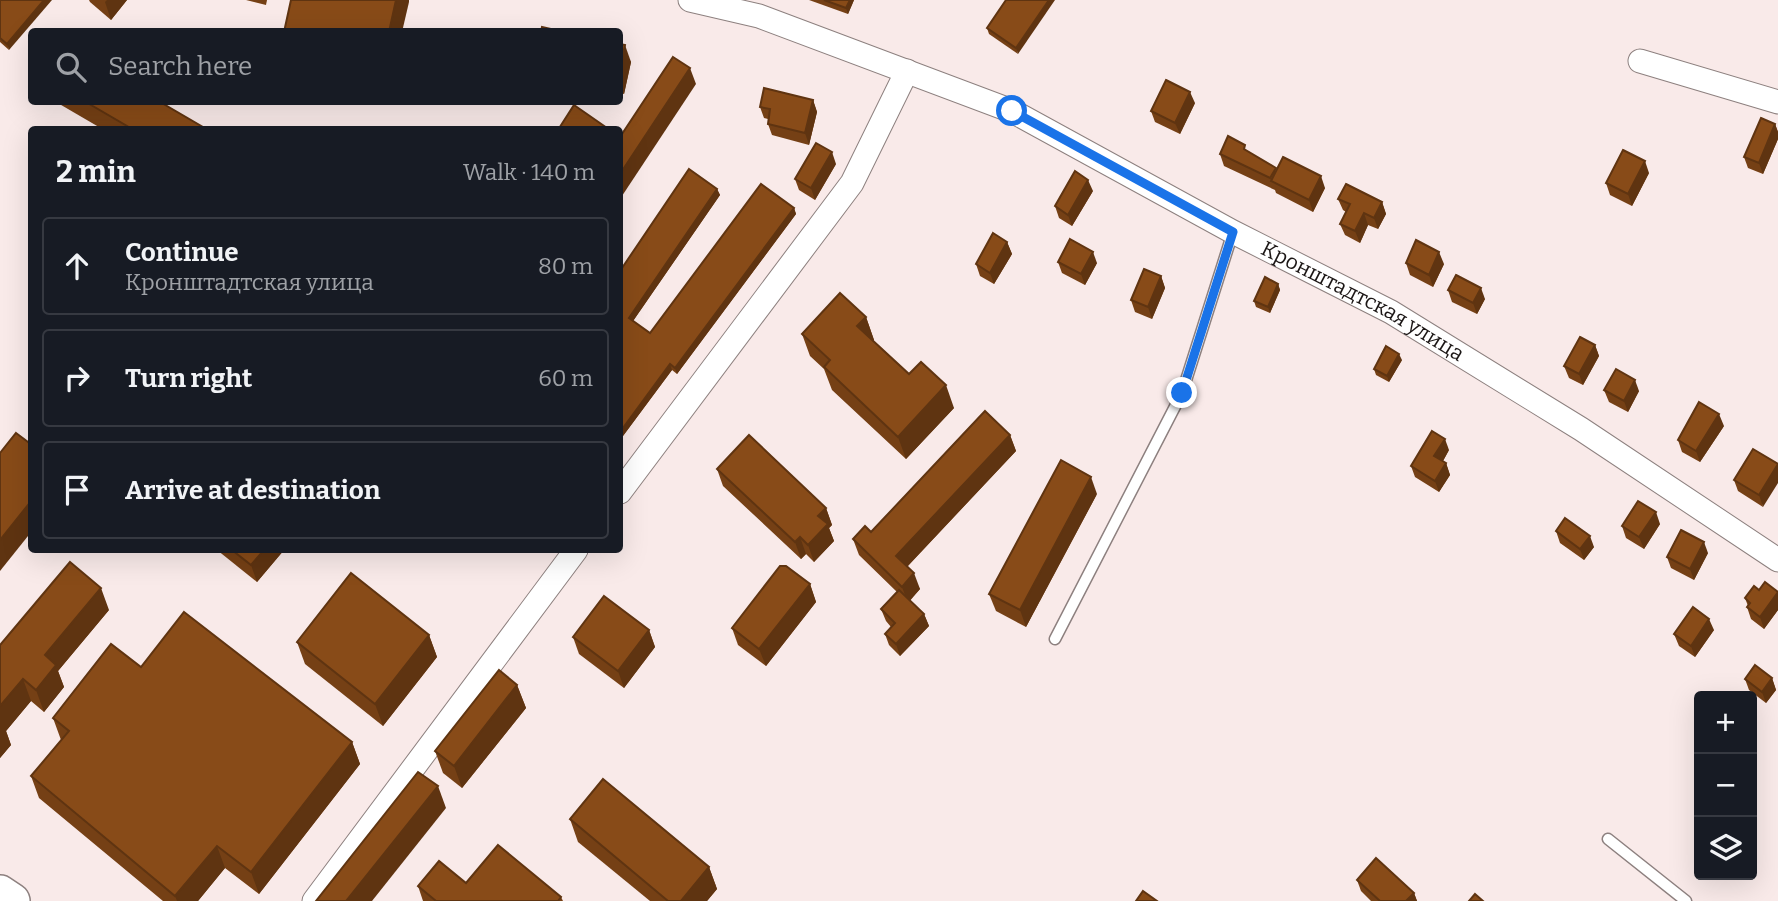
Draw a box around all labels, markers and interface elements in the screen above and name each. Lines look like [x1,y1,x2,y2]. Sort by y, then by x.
search box [28,28,623,105]
icon: search [52,48,90,86]
text: Search here [108,51,252,82]
route start [996,95,1027,126]
text: 2 min [56,154,136,190]
text: Walk · 140 m [463,158,595,186]
street label: Кронштадтская улица [1257,235,1469,367]
text: Continue [125,237,239,268]
icon: ahead [58,247,96,285]
text: 80 m [538,252,593,280]
text: Кронштадтская улица [125,268,374,296]
icon: right [58,359,96,397]
text: Turn right [125,363,252,394]
text: 60 m [538,364,593,392]
route end [1166,377,1197,408]
icon: arrive [58,471,96,509]
text: Arrive at destination [125,475,380,506]
map controls [1694,691,1757,880]
button: + [1694,691,1757,754]
button: − [1694,754,1757,817]
button: layers [1694,817,1757,880]

